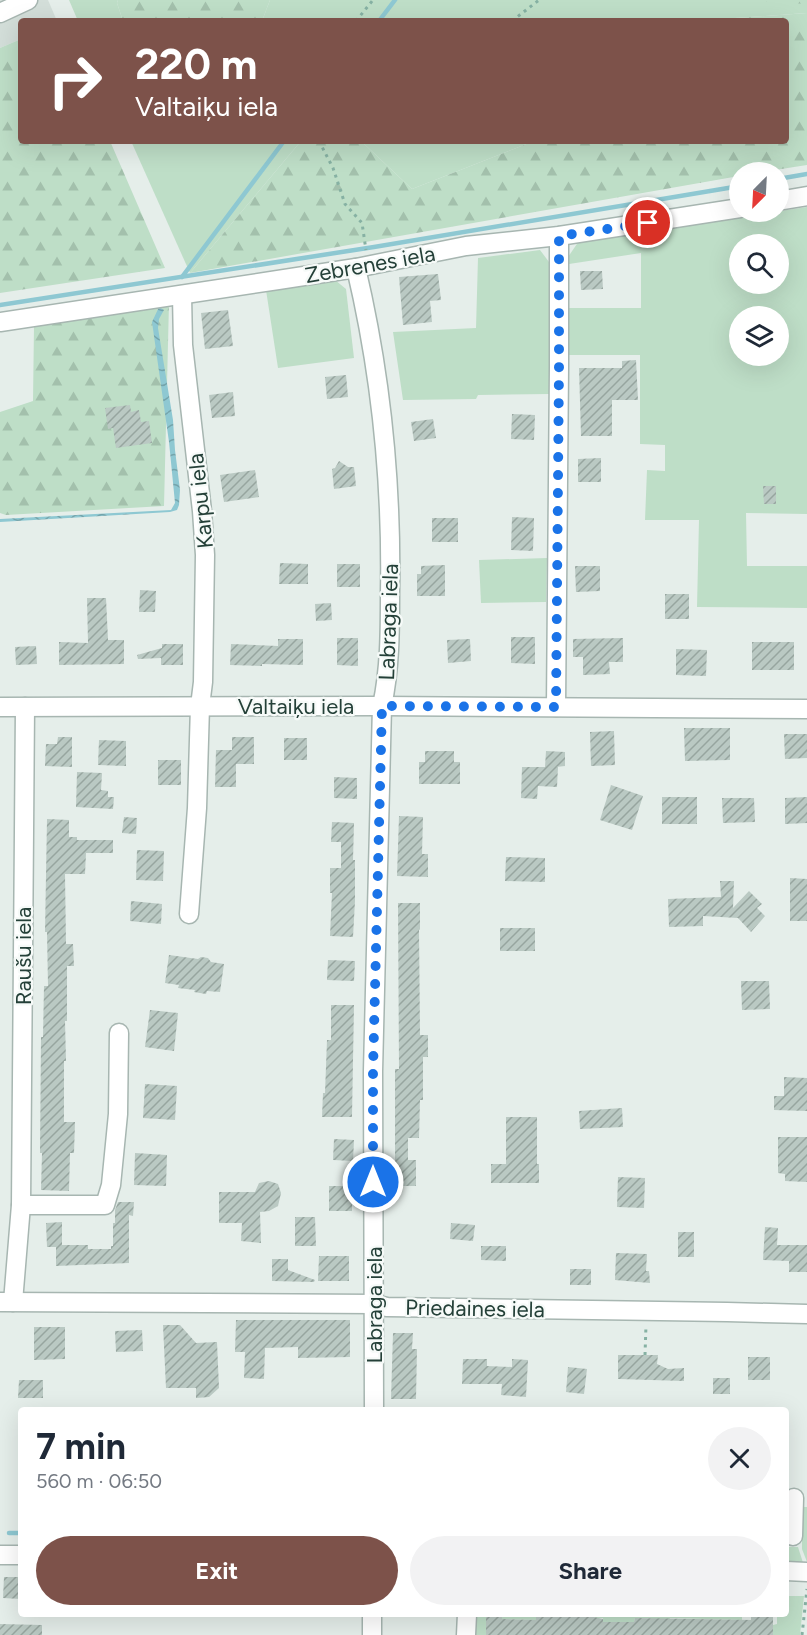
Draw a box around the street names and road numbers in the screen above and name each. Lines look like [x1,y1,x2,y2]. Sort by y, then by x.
street label: Zebrenes iela [303,240,437,289]
street label: Karpu iela [182,452,219,550]
street label: Labraga iela [373,563,404,681]
street label: Valtaiķu iela [238,693,354,720]
street label: Raušu iela [10,907,37,1005]
street label: Labraga iela [361,1247,388,1363]
street label: Priedaines iela [405,1294,545,1323]

